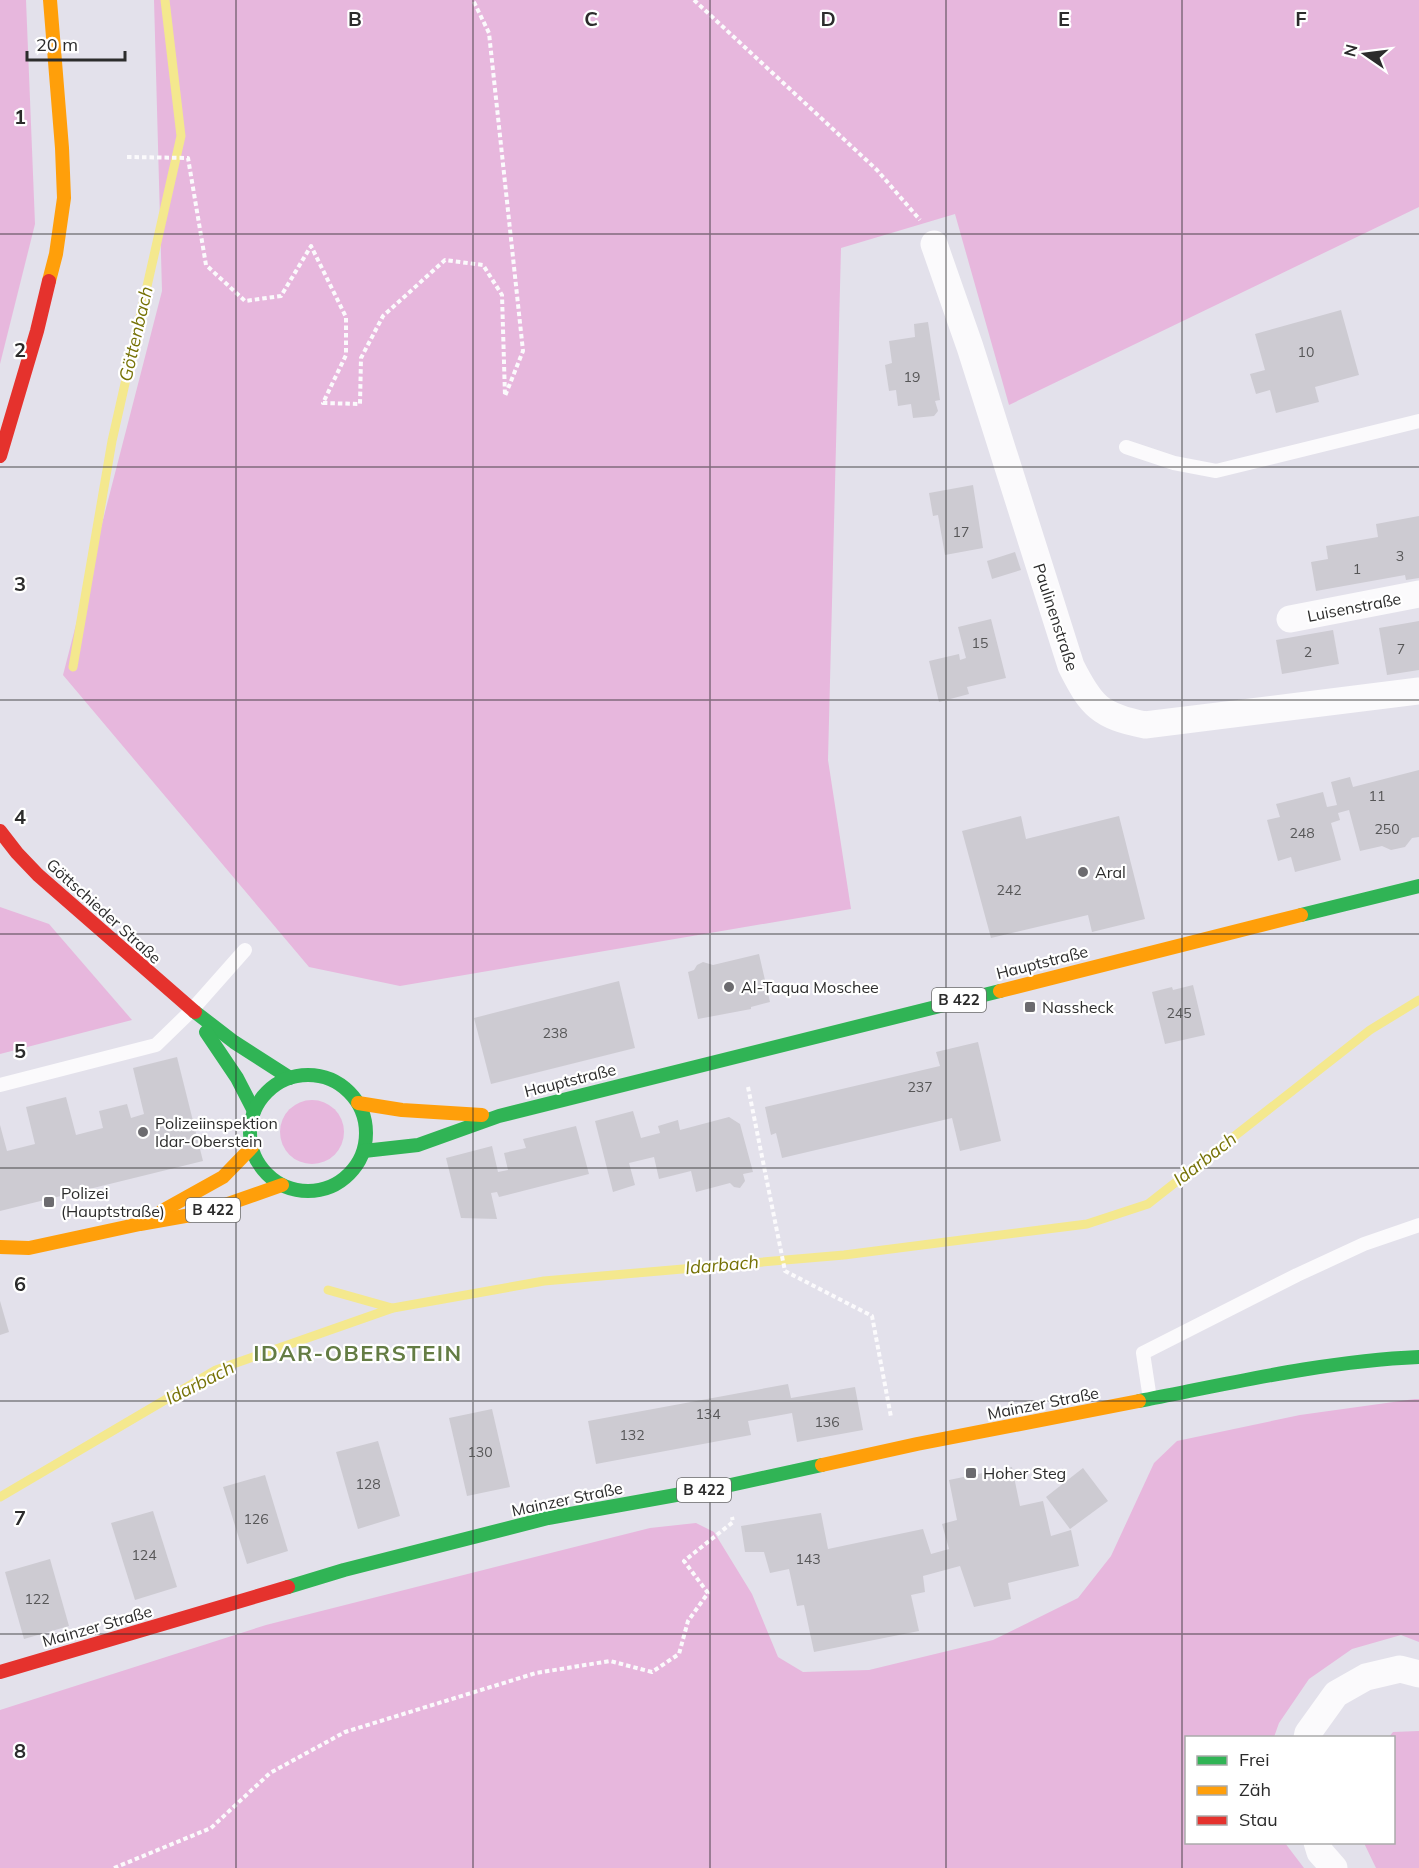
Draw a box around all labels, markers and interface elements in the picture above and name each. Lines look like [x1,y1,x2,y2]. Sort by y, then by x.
text: B [348,6,362,31]
text: C [584,6,598,31]
text: D [820,6,836,31]
text: E [1058,6,1070,31]
text: F [1295,6,1307,31]
scale bar [27,24,124,62]
north arrow [1335,24,1395,84]
text: 20 m [36,33,78,56]
text: N [1339,42,1362,59]
text: 1 [14,104,26,129]
water label: Göttenbach [113,284,158,384]
text: 2 [14,337,26,362]
house number: 10 [1298,343,1314,361]
house number: 19 [904,368,920,386]
house number: 17 [953,523,969,541]
house number: 3 [1396,547,1404,565]
house number: 1 [1353,560,1361,578]
street label: Paulinenstraße [1029,561,1083,673]
text: 3 [14,571,26,596]
street label: Luisenstraße [1305,588,1403,626]
house number: 15 [972,634,988,652]
house number: 7 [1397,640,1405,658]
house number: 2 [1304,643,1312,661]
house number: 11 [1369,787,1385,805]
text: 4 [14,804,26,829]
house number: 250 [1374,820,1400,838]
house number: 248 [1289,824,1315,842]
street label: Göttschieder Straße [43,854,165,968]
place label: Aral [1095,862,1126,882]
marker: Aral [1076,865,1090,879]
house number: 242 [996,881,1022,899]
street label: Hauptstraße [994,941,1090,983]
place label: Al-Taqua Moschee [741,977,879,997]
marker: Al-Taqua Moschee [722,980,736,994]
road number: B 422 [932,988,986,1012]
place label: Nassheck [1042,997,1114,1017]
marker: Nassheck [1023,1000,1037,1014]
house number: 245 [1166,1004,1192,1022]
house number: 238 [542,1024,568,1042]
text: 5 [14,1038,26,1063]
street label: Hauptstraße [522,1059,618,1101]
house number: 237 [907,1078,933,1096]
place label: Polizeiinspektion Idar-Oberstein [155,1113,278,1151]
marker: Polizeiinspektion Idar-Oberstein [136,1125,150,1139]
water label: Idarbach [1169,1127,1241,1190]
place label: Polizei (Hauptstraße) [61,1183,165,1221]
marker: Polizei (Hauptstraße) [42,1195,56,1209]
road number: B 422 [186,1198,240,1222]
water label: Idarbach [684,1250,760,1279]
text: 6 [14,1271,26,1296]
district label: IDAR-OBERSTEIN [253,1339,463,1367]
water label: Idarbach [162,1356,238,1410]
street label: Mainzer Straße [986,1382,1100,1424]
house number: 134 [695,1405,721,1423]
house number: 136 [814,1413,840,1431]
house number: 132 [619,1426,645,1444]
house number: 130 [467,1443,493,1461]
place label: Hoher Steg [983,1463,1066,1483]
marker: Hoher Steg [964,1466,978,1480]
house number: 128 [355,1475,381,1493]
street label: Mainzer Straße [510,1477,624,1521]
road number: B 422 [677,1478,731,1502]
text: 7 [14,1505,26,1530]
house number: 126 [243,1510,269,1528]
house number: 124 [131,1546,157,1564]
house number: 143 [795,1550,821,1568]
house number: 122 [24,1590,50,1608]
street label: Mainzer Straße [40,1601,154,1651]
legend [1185,1736,1395,1844]
text: 8 [14,1738,26,1763]
text: Frei [1239,1748,1269,1771]
text: Zäh [1239,1778,1271,1801]
text: Stau [1239,1808,1278,1831]

